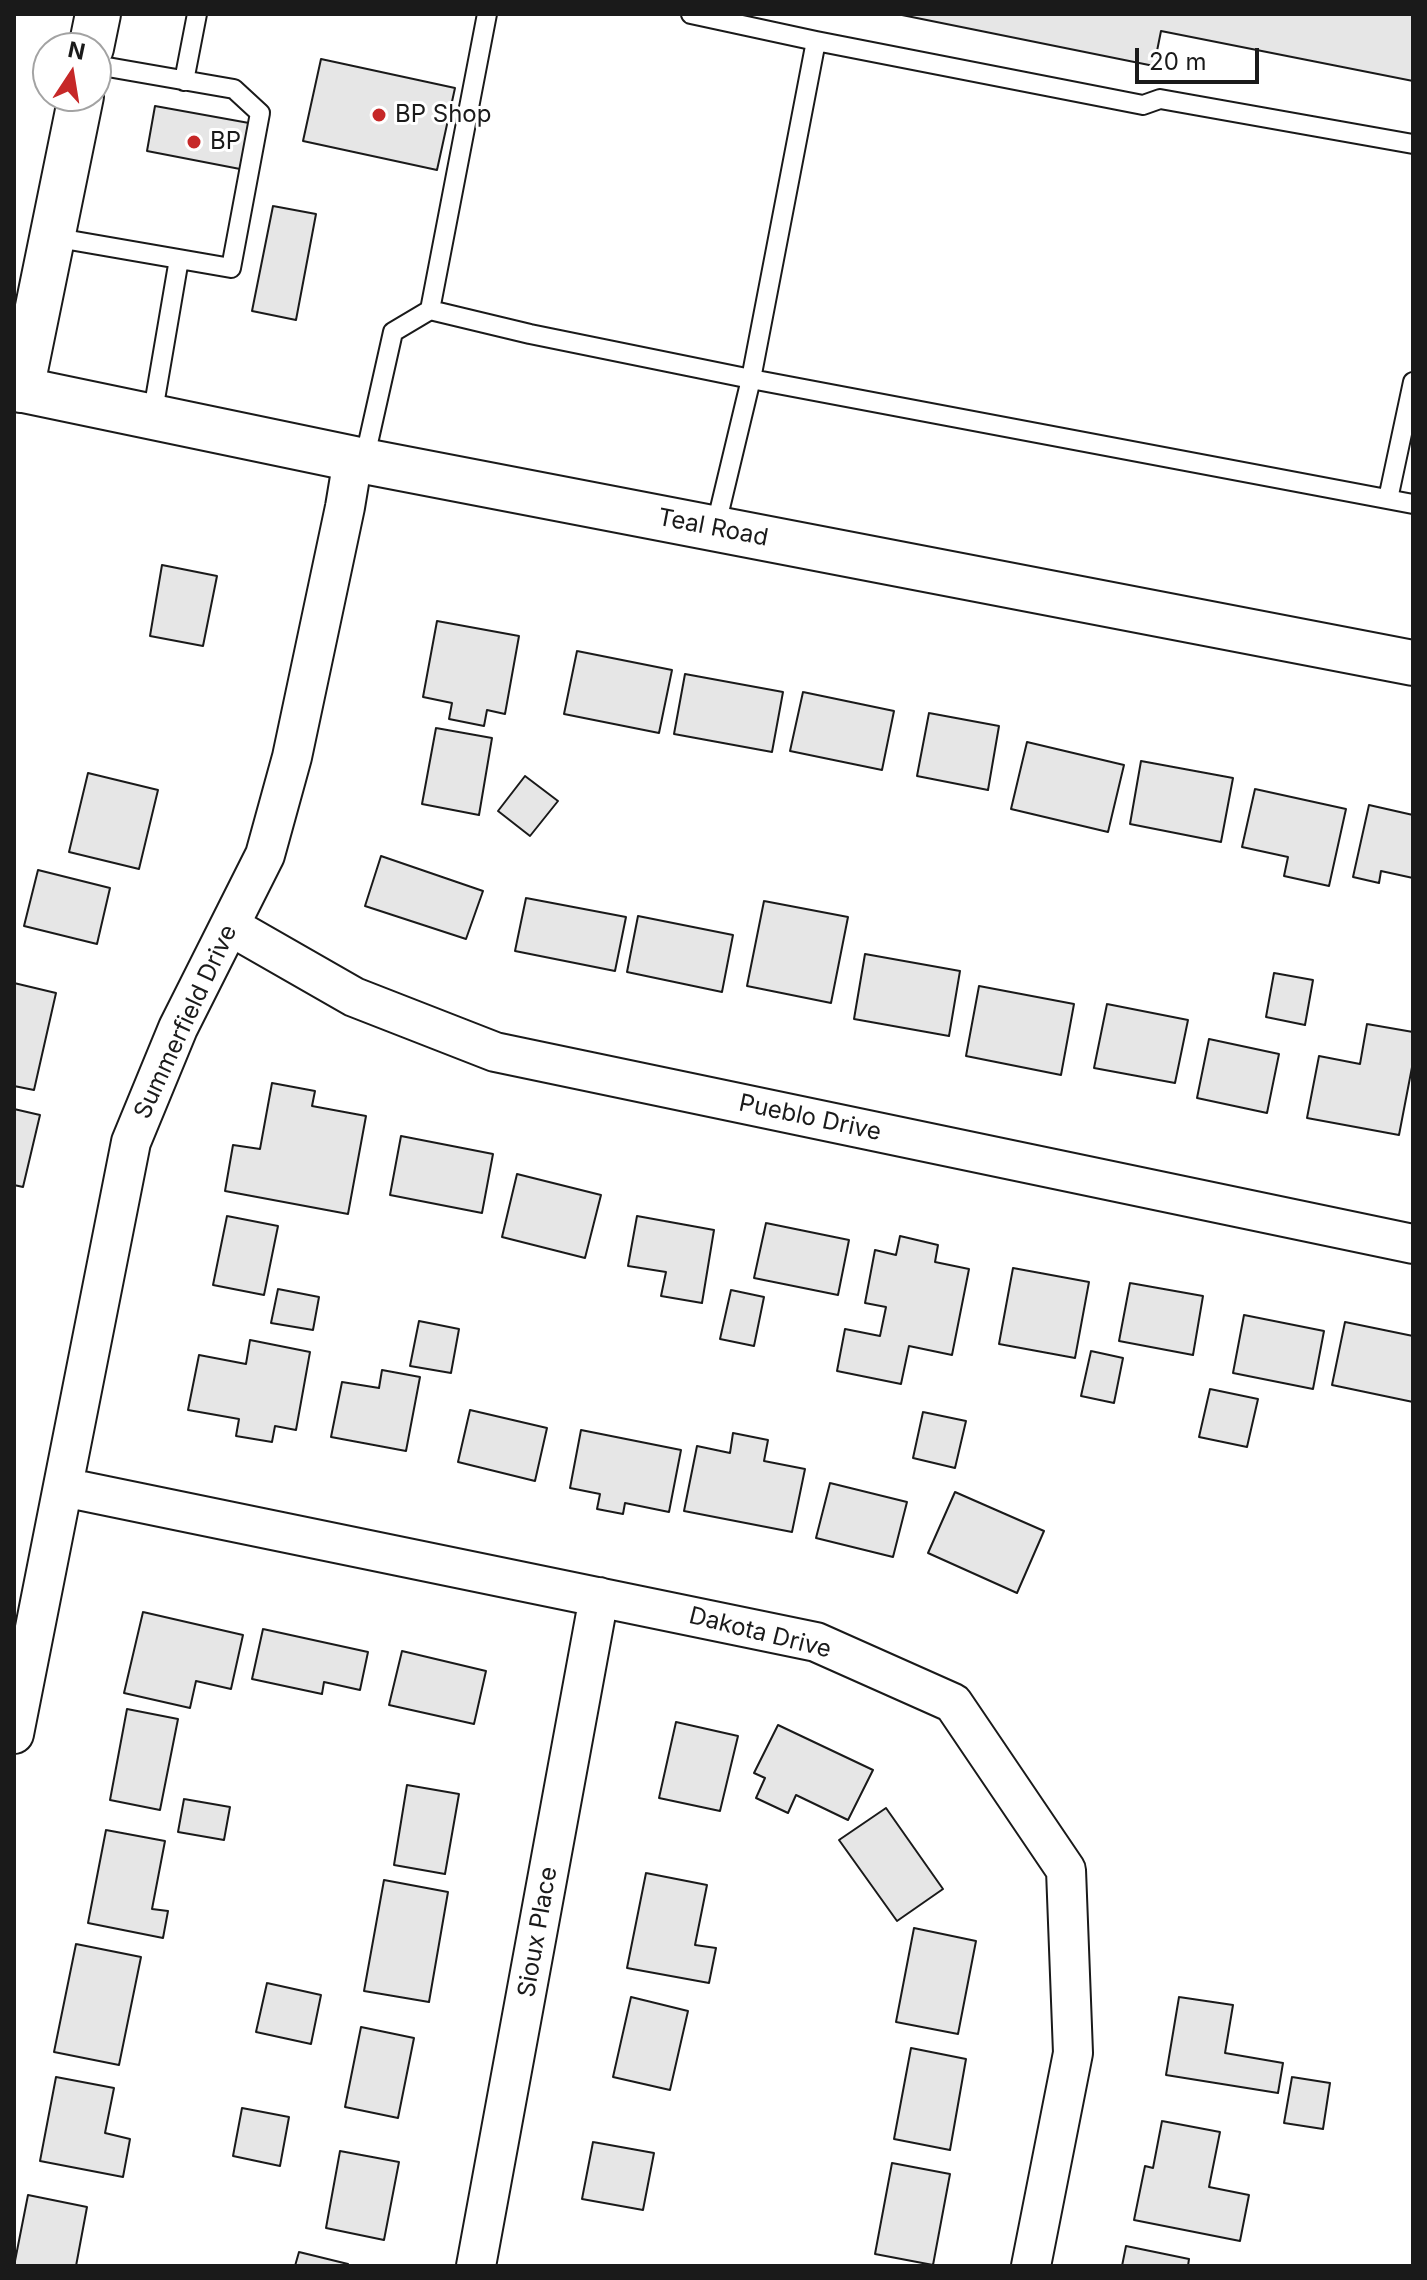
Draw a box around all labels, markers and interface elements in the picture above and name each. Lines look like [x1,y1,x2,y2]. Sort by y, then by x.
north arrow [32,32,112,112]
scale bar [1139,32,1263,82]
text: N [66,36,87,65]
text: 20 m [1149,47,1207,76]
place label: BP Shop [395,101,491,129]
marker: BP Shop [370,106,388,124]
place label: BP [210,128,241,156]
marker: BP [185,133,203,151]
street label: Teal Road [655,503,771,553]
street label: Summerfield Drive [128,921,244,1123]
street label: Pueblo Drive [736,1089,884,1147]
street label: Dakota Drive [686,1601,834,1665]
street label: Sioux Place [512,1865,564,1999]

